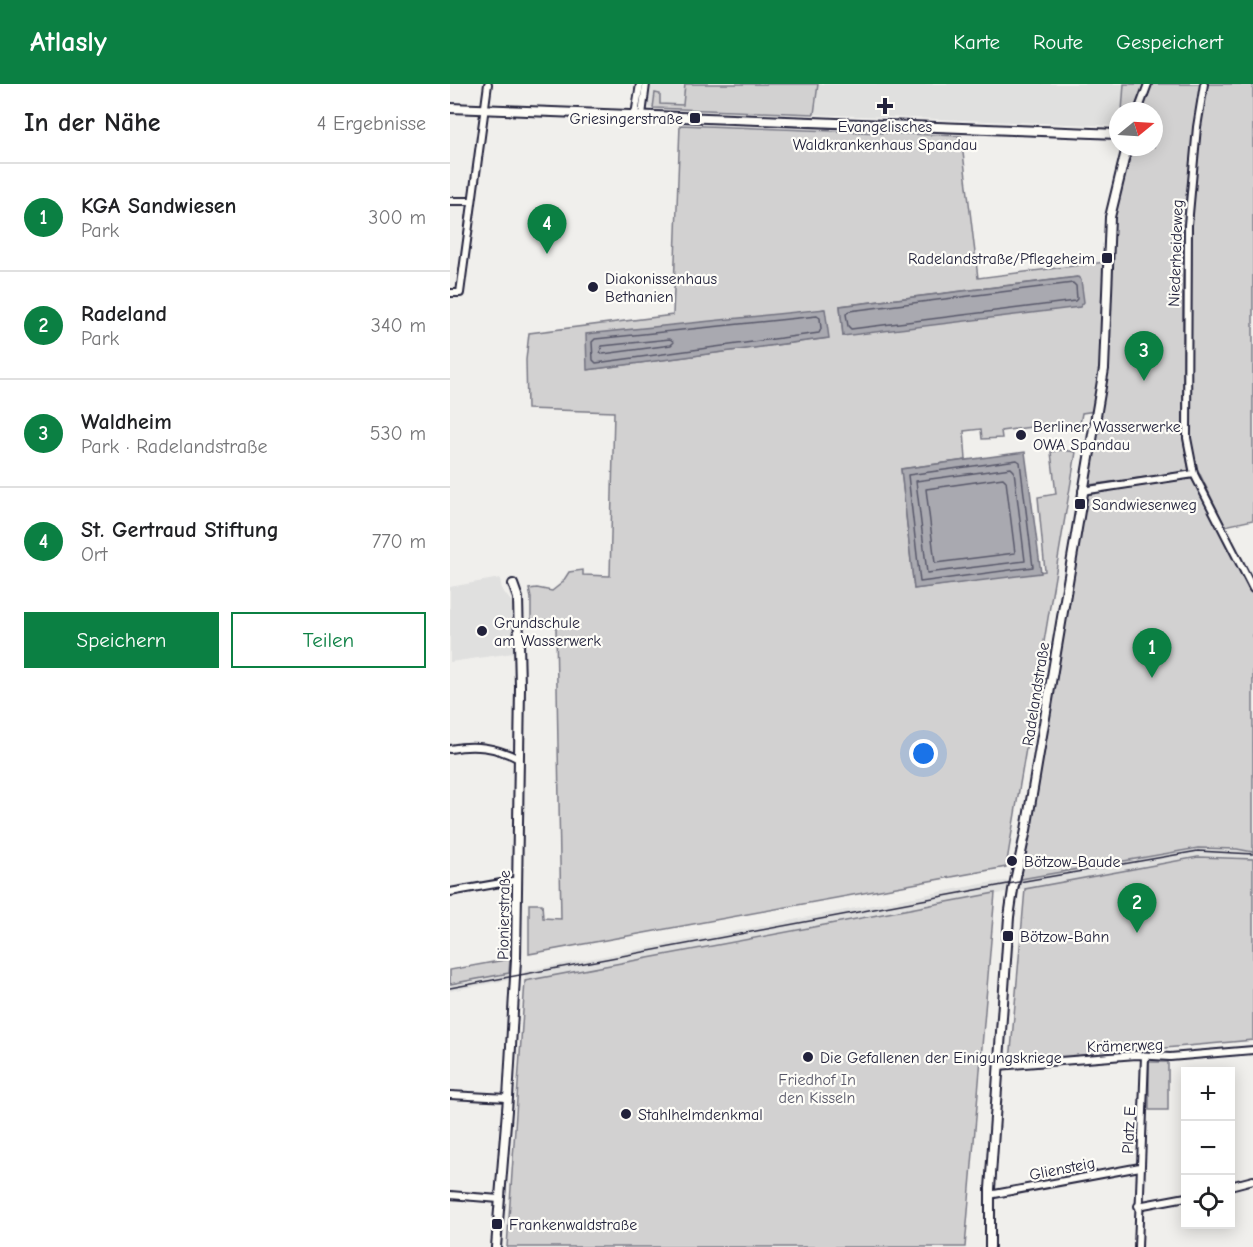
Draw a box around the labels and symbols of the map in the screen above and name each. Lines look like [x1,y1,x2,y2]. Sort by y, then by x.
marker: Evangelisches Waldkrankenhaus Spandau [876,97,894,115]
north arrow [1109,102,1163,156]
place label: Griesingerstraße [570,110,683,128]
marker: Griesingerstraße [688,111,702,125]
place label: Evangelisches Waldkrankenhaus Spandau [793,118,977,154]
street label: Niederheideweg [1165,199,1187,307]
pin: 4 [528,204,566,254]
place label: Radelandstraße/Pflegeheim [908,250,1095,268]
marker: Radelandstraße/Pflegeheim [1100,251,1114,265]
place label: Diakonissenhaus Bethanien [605,270,717,306]
marker: Diakonissenhaus Bethanien [586,280,600,294]
pin: 3 [1124,332,1164,381]
place label: Berliner Wasserwerke OWA Spandau [1033,418,1181,454]
marker: Berliner Wasserwerke OWA Spandau [1014,428,1028,442]
place label: Sandwiesenweg [1092,496,1197,514]
marker: Sandwiesenweg [1073,497,1087,511]
place label: Grundschule am Wasserwerk [494,614,601,650]
marker: Grundschule am Wasserwerk [475,624,489,638]
pin: 1 [1132,628,1172,678]
street label: Radelandstraße [1019,641,1053,747]
your location [909,739,938,768]
place label: Bötzow-Baude [1024,853,1121,871]
marker: Bötzow-Baude [1005,854,1019,868]
street label: Pionierstraße [494,870,514,960]
pin: 2 [1118,884,1156,933]
place label: Bötzow-Bahn [1020,928,1109,946]
marker: Bötzow-Bahn [1001,929,1015,943]
street label: Krämerweg [1087,1036,1164,1056]
place label: Die Gefallenen der Einigungskriege [820,1049,1062,1067]
marker: Die Gefallenen der Einigungskriege [801,1050,815,1064]
park label: Friedhof In den Kisseln [778,1071,856,1107]
place label: Stahlhelmdenkmal [638,1106,763,1124]
street label: Platz E [1119,1106,1139,1154]
marker: Stahlhelmdenkmal [619,1107,633,1121]
street label: Gliensteig [1028,1154,1096,1184]
place label: Frankenwaldstraße [509,1216,637,1234]
marker: Frankenwaldstraße [490,1217,504,1231]

